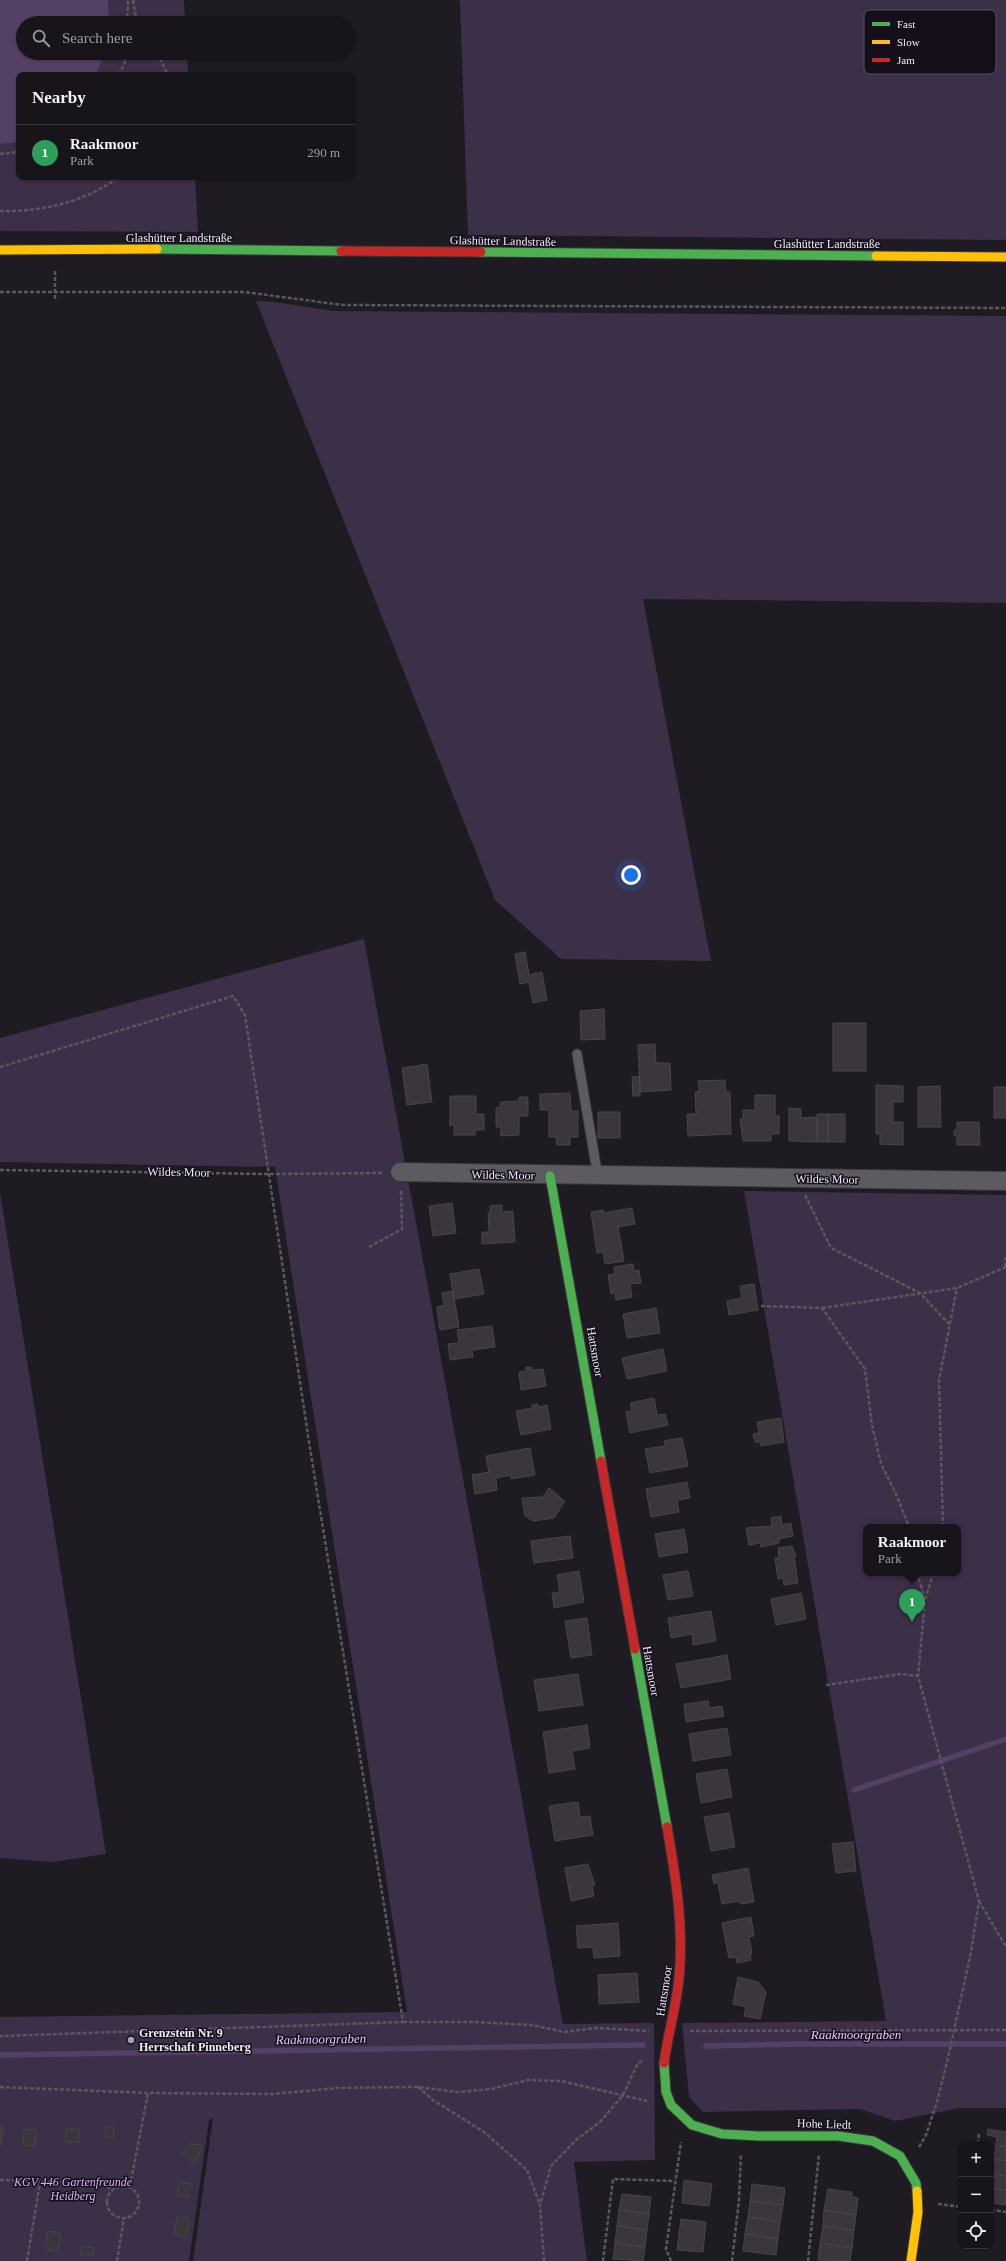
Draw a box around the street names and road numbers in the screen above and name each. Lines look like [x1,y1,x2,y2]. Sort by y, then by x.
street label: Glashütter Landstraße [126,231,232,245]
street label: Glashütter Landstraße [450,233,556,249]
street label: Glashütter Landstraße [774,237,880,251]
street label: Wildes Moor [147,1164,211,1180]
street label: Wildes Moor [471,1167,535,1183]
street label: Wildes Moor [795,1171,859,1187]
street label: Hattsmoor [584,1326,606,1378]
street label: Hattsmoor [640,1645,662,1697]
street label: Hattsmoor [653,1965,675,2017]
street label: Hohe Liedt [797,2116,852,2132]

